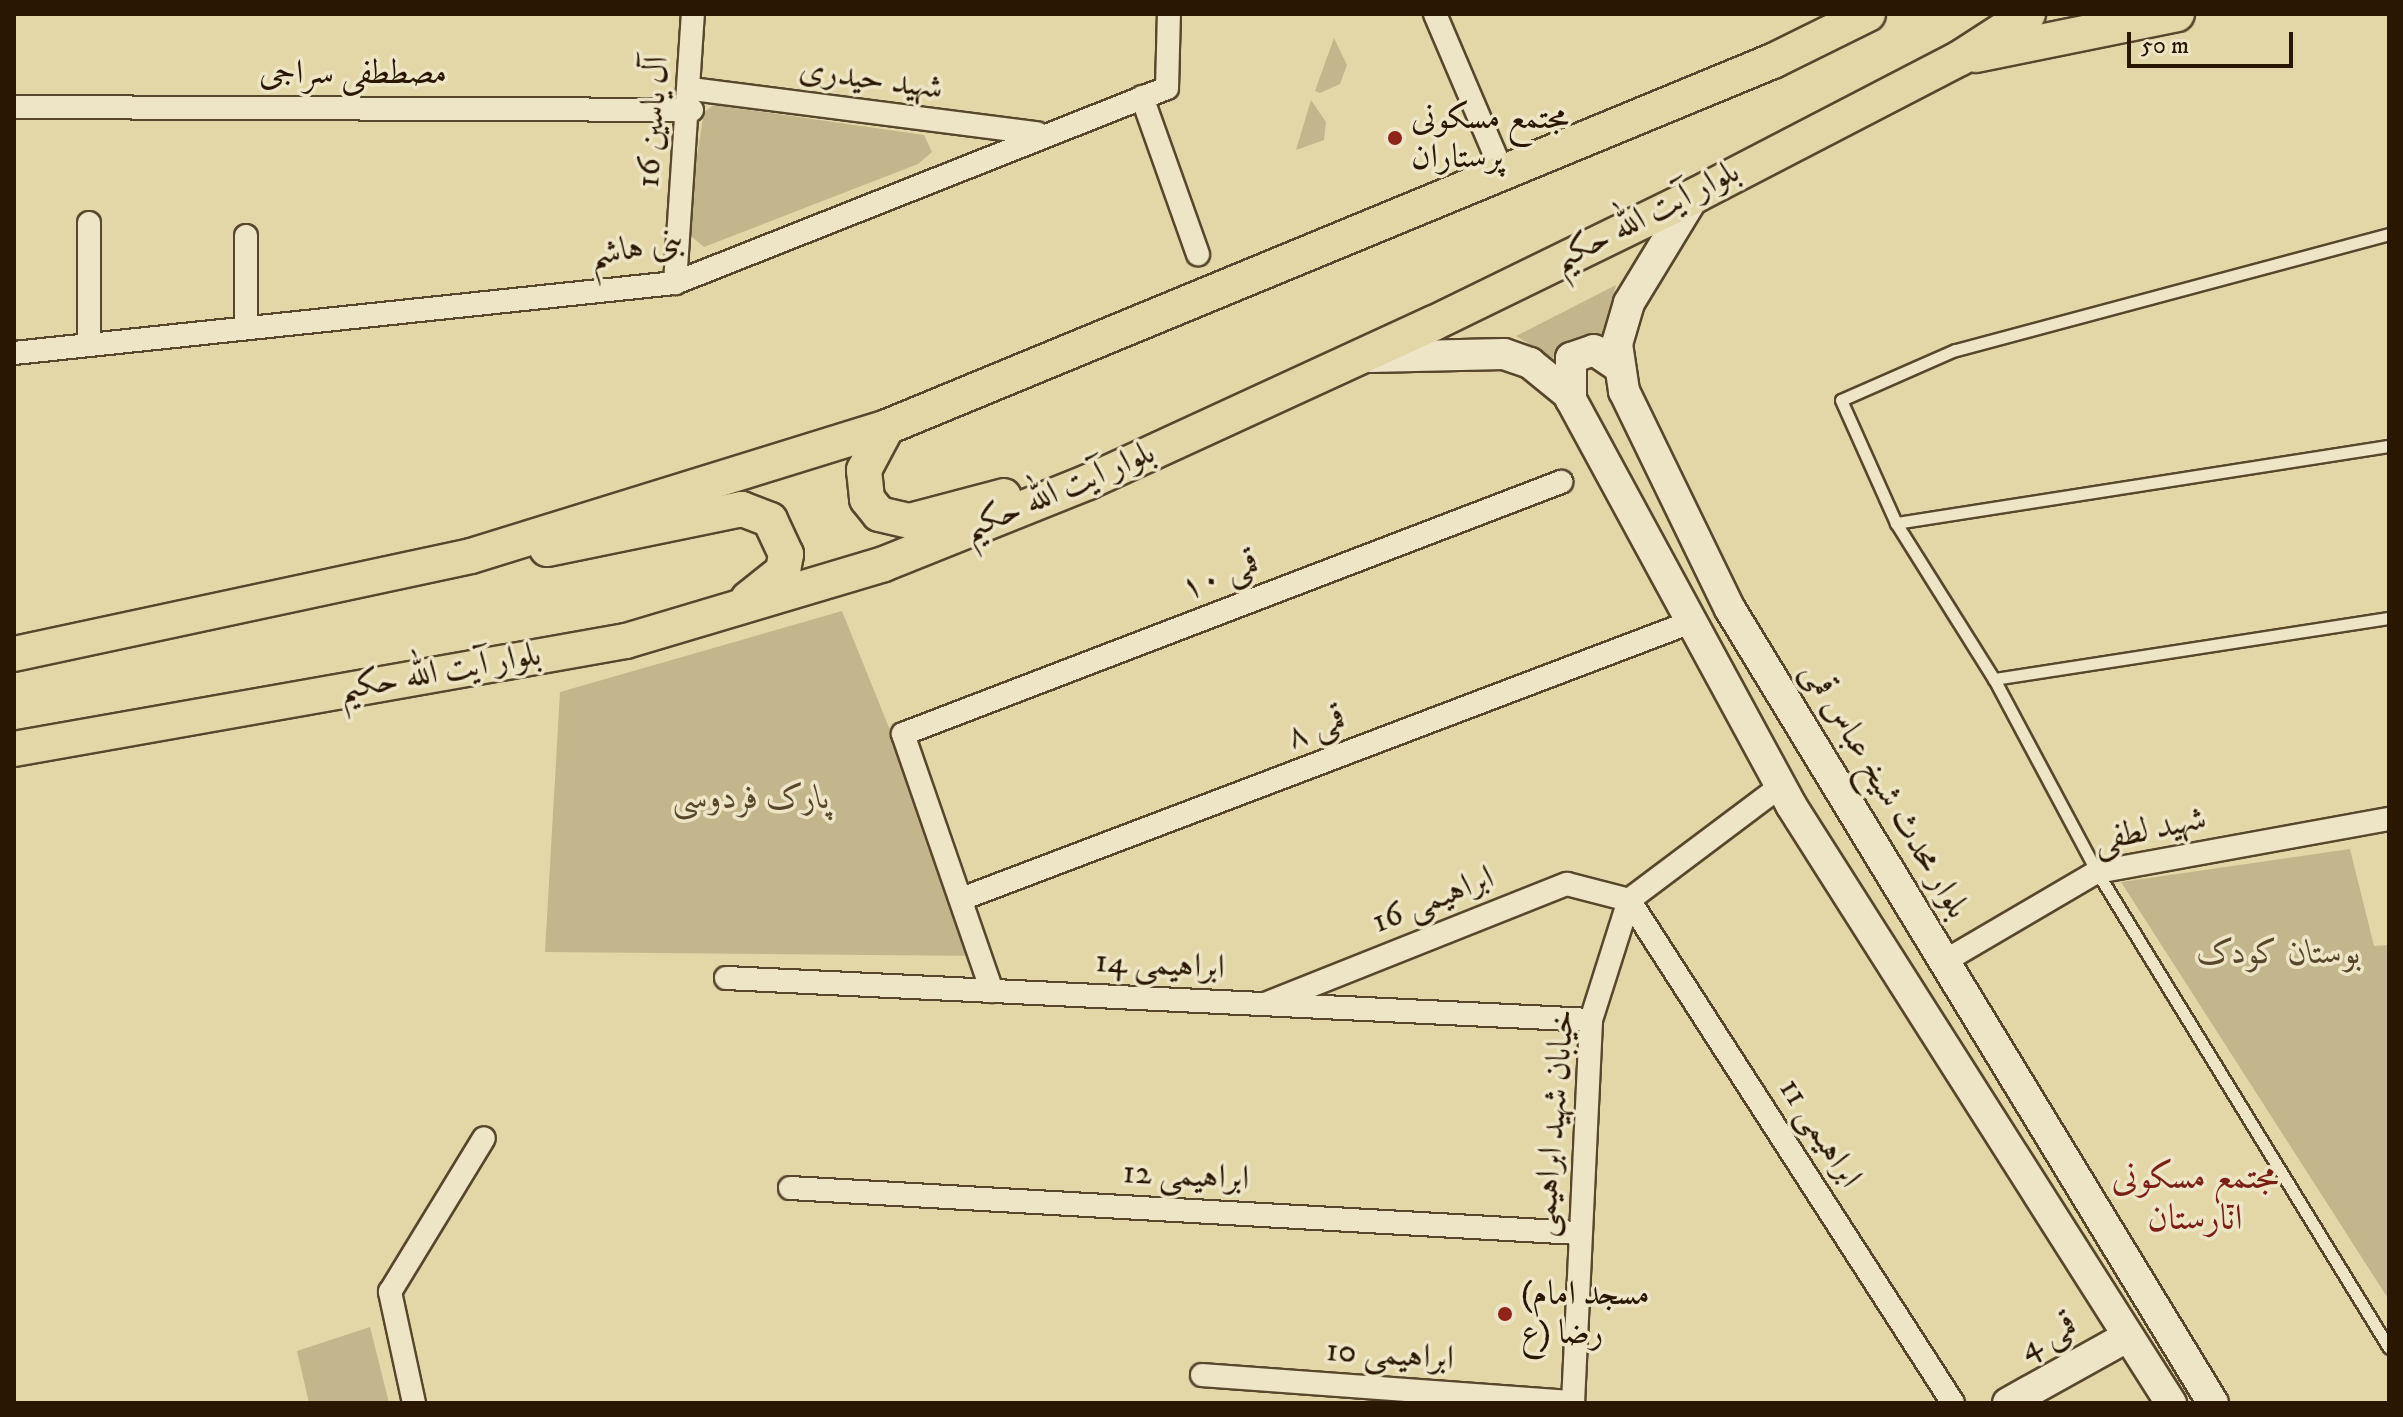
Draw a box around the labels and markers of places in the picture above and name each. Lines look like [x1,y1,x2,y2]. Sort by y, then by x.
place label: مجتمع مسکونی پرستاران [1411,98,1569,178]
marker: مجتمع مسکونی پرستاران [1386,129,1404,147]
place label: (مسجد امام رضا (ع [1521,1274,1650,1354]
marker: (مسجد امام رضا (ع [1496,1305,1514,1323]

